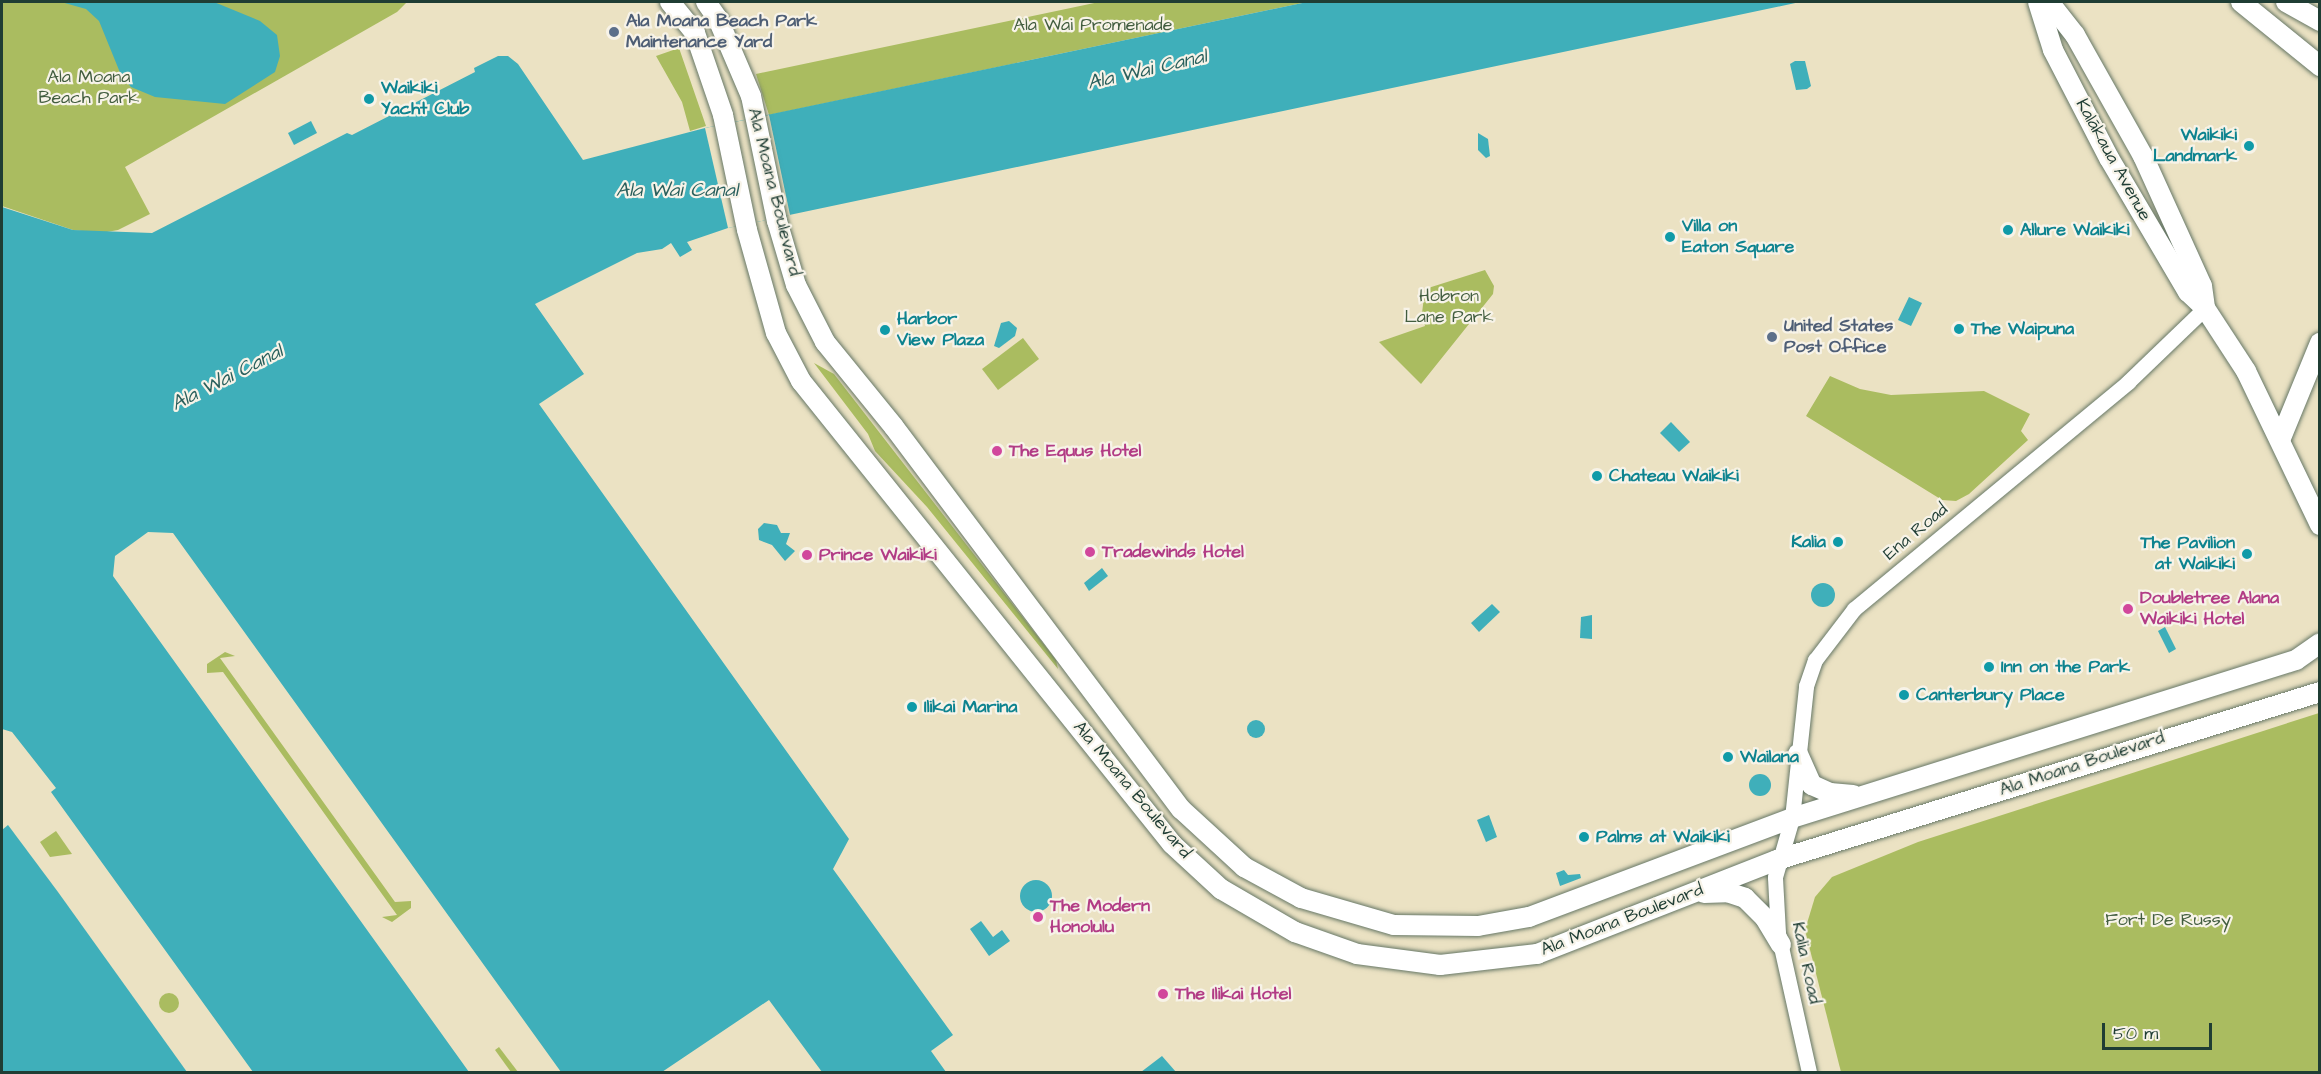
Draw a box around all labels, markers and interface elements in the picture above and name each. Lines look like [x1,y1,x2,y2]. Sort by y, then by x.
place label: Ala Moana Beach Park Maintenance Yard [626,11,817,54]
park label: Ala Wai Promenade [1013,14,1173,36]
marker: Ala Moana Beach Park Maintenance Yard [607,25,621,39]
water label: Ala Wai Canal [1085,45,1209,95]
park label: Ala Moana Beach Park [39,67,139,110]
place label: Waikiki Yacht Club [381,78,469,121]
marker: Waikiki Yacht Club [362,92,376,106]
street label: Kalākaua Avenue [2071,95,2155,225]
street label: Ala Moana Boulevard [743,106,805,278]
place label: Waikiki Landmark [2153,125,2237,168]
marker: Waikiki Landmark [2242,139,2256,153]
water label: Ala Wai Canal [616,178,738,202]
place label: Villa on Eaton Square [1682,216,1794,258]
place label: Allure Waikiki [2020,219,2130,241]
marker: Allure Waikiki [2001,223,2015,237]
marker: Villa on Eaton Square [1663,230,1677,244]
park label: Hobron Lane Park [1404,286,1494,328]
place label: Harbor View Plaza [897,309,984,352]
place label: United States Post Office [1784,316,1893,358]
place label: The Waipuna [1971,318,2074,340]
marker: The Waipuna [1952,322,1966,336]
marker: Harbor View Plaza [878,323,892,337]
marker: United States Post Office [1765,330,1779,344]
water label: Ala Wai Canal [167,340,287,416]
place label: The Equus Hotel [1009,440,1141,462]
marker: The Equus Hotel [990,444,1004,458]
place label: Chateau Waikiki [1609,465,1739,487]
marker: Chateau Waikiki [1590,469,1604,483]
street label: Ena Road [1879,499,1953,565]
place label: Kalia [1791,531,1826,553]
place label: The Pavilion at Waikiki [2141,533,2235,576]
marker: Kalia [1831,535,1845,549]
place label: Tradewinds Hotel [1102,541,1244,563]
place label: Prince Waikiki [819,544,937,566]
marker: Tradewinds Hotel [1083,545,1097,559]
marker: The Pavilion at Waikiki [2240,547,2254,561]
marker: Prince Waikiki [800,548,814,562]
place label: Doubletree Alana Waikiki Hotel [2140,588,2279,630]
marker: Doubletree Alana Waikiki Hotel [2121,602,2135,616]
place label: Inn on the Park [2001,656,2130,678]
marker: Inn on the Park [1982,660,1996,674]
place label: Canterbury Place [1916,684,2065,706]
marker: Canterbury Place [1897,688,1911,702]
place label: Ilikai Marina [924,696,1017,718]
marker: Ilikai Marina [905,700,919,714]
street label: Ala Moana Boulevard [1068,717,1196,863]
street label: Ala Moana Boulevard [1997,727,2167,801]
place label: Wailana [1740,746,1799,768]
marker: Wailana [1721,750,1735,764]
place label: Palms at Waikiki [1596,826,1730,848]
marker: Palms at Waikiki [1577,830,1591,844]
street label: Ala Moana Boulevard [1538,879,1706,961]
place label: The Modern Honolulu [1050,896,1150,938]
park label: Fort De Russy [2105,909,2231,931]
marker: The Modern Honolulu [1031,910,1045,924]
street label: Kalia Road [1787,920,1825,1006]
place label: The Ilikai Hotel [1175,983,1291,1005]
marker: The Ilikai Hotel [1156,987,1170,1001]
scale bar [2105,1011,2214,1049]
text: 50 m [2113,1021,2158,1046]

